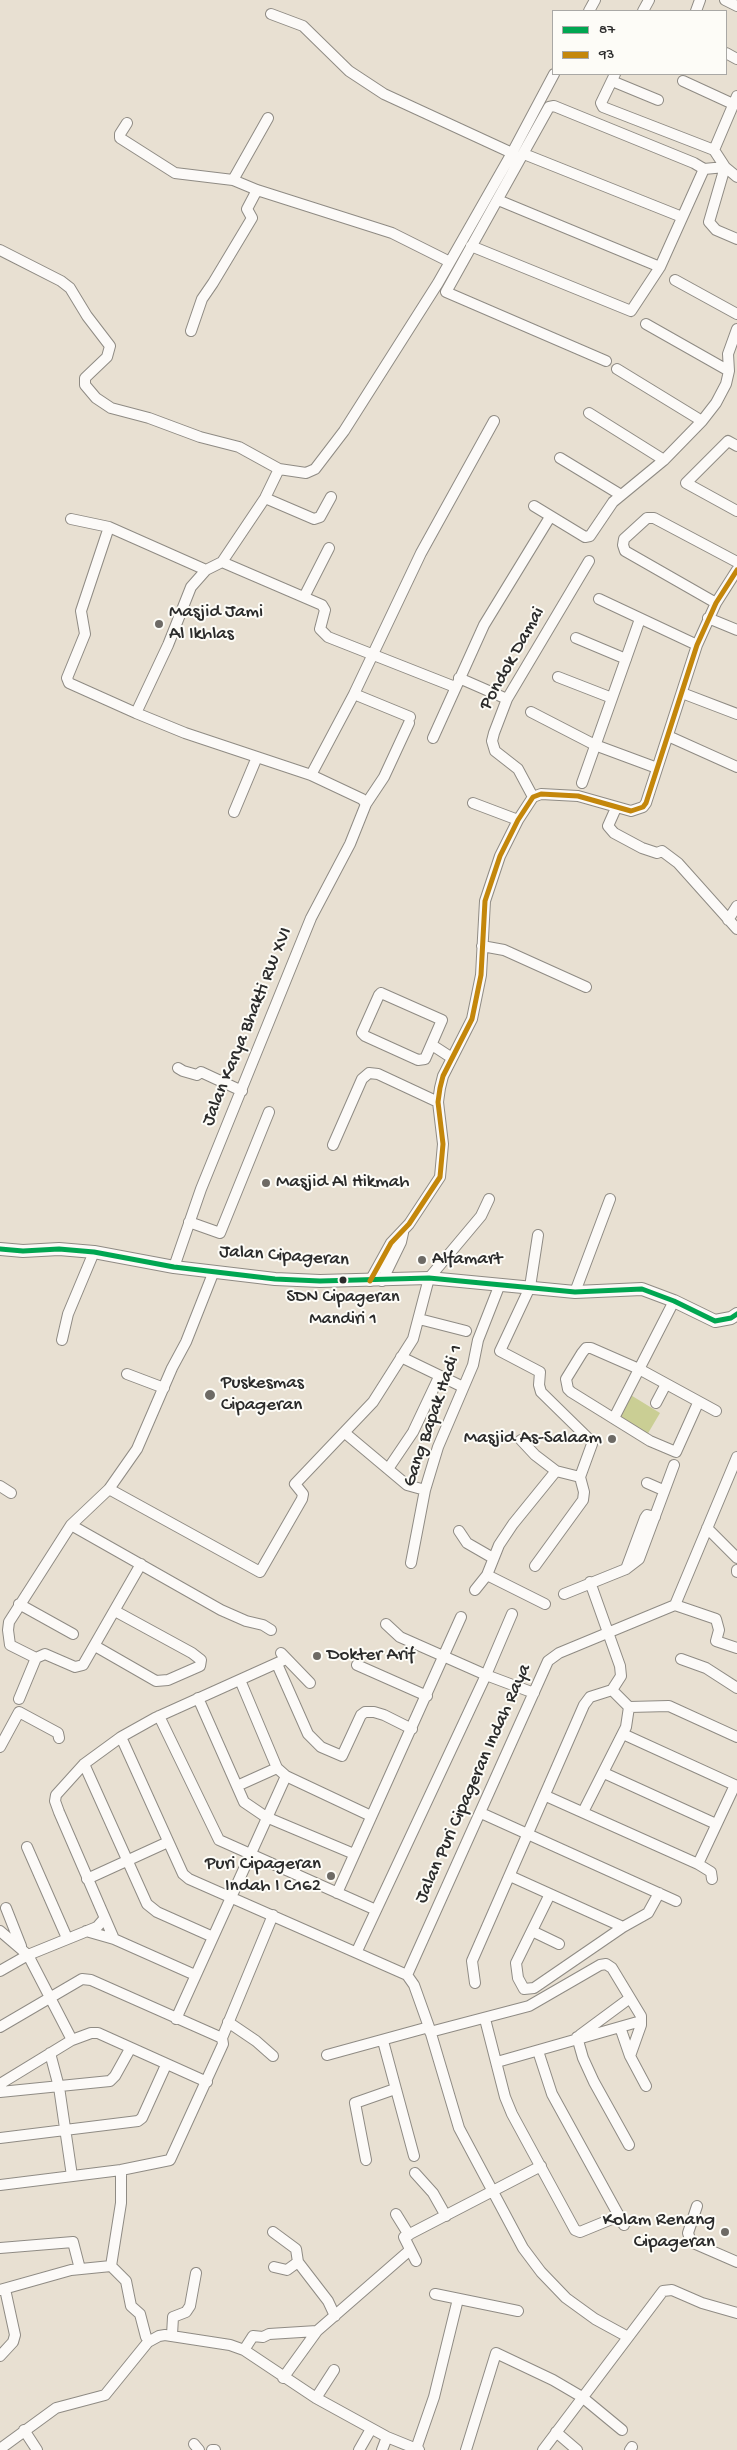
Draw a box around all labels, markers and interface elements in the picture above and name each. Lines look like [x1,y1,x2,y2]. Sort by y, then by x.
legend [552,10,727,75]
text: 87 [599,21,615,39]
text: 93 [599,46,614,64]
place label: Masjid Jami Al Ikhlas [169,602,263,646]
street label: Pondok Damai [475,603,551,715]
marker: Masjid Jami Al Ikhlas [153,618,165,630]
street label: Jalan Karya Bhakti RW XVI [198,924,298,1130]
place label: Masjid Al Hikmah [276,1172,410,1194]
marker: Masjid Al Hikmah [260,1177,272,1189]
street label: Jalan Cipageran [218,1241,350,1273]
place label: Alfamart [432,1249,502,1271]
marker: Alfamart [416,1254,428,1266]
marker: SDN Cipageran Mandiri 1 [338,1275,348,1285]
place label: SDN Cipageran Mandiri 1 [286,1287,400,1330]
street label: Gang Bapak Hadi 1 [399,1342,469,1490]
place label: Puskesmas Cipageran [221,1373,304,1417]
marker: Puskesmas Cipageran [203,1388,217,1402]
place label: Masjid As-Salaam [464,1428,602,1450]
marker: Masjid As-Salaam [606,1433,618,1445]
place label: Dokter Arif [327,1645,414,1667]
marker: Dokter Arif [311,1650,323,1662]
street label: Jalan Puri Cipageran Indah Raya [411,1661,537,1907]
place label: Puri Cipageran Indah I C162 [205,1854,321,1898]
marker: Puri Cipageran Indah I C162 [325,1870,337,1882]
place label: Kolam Renang Cipageran [603,2210,715,2254]
marker: Kolam Renang Cipageran [719,2226,731,2238]

